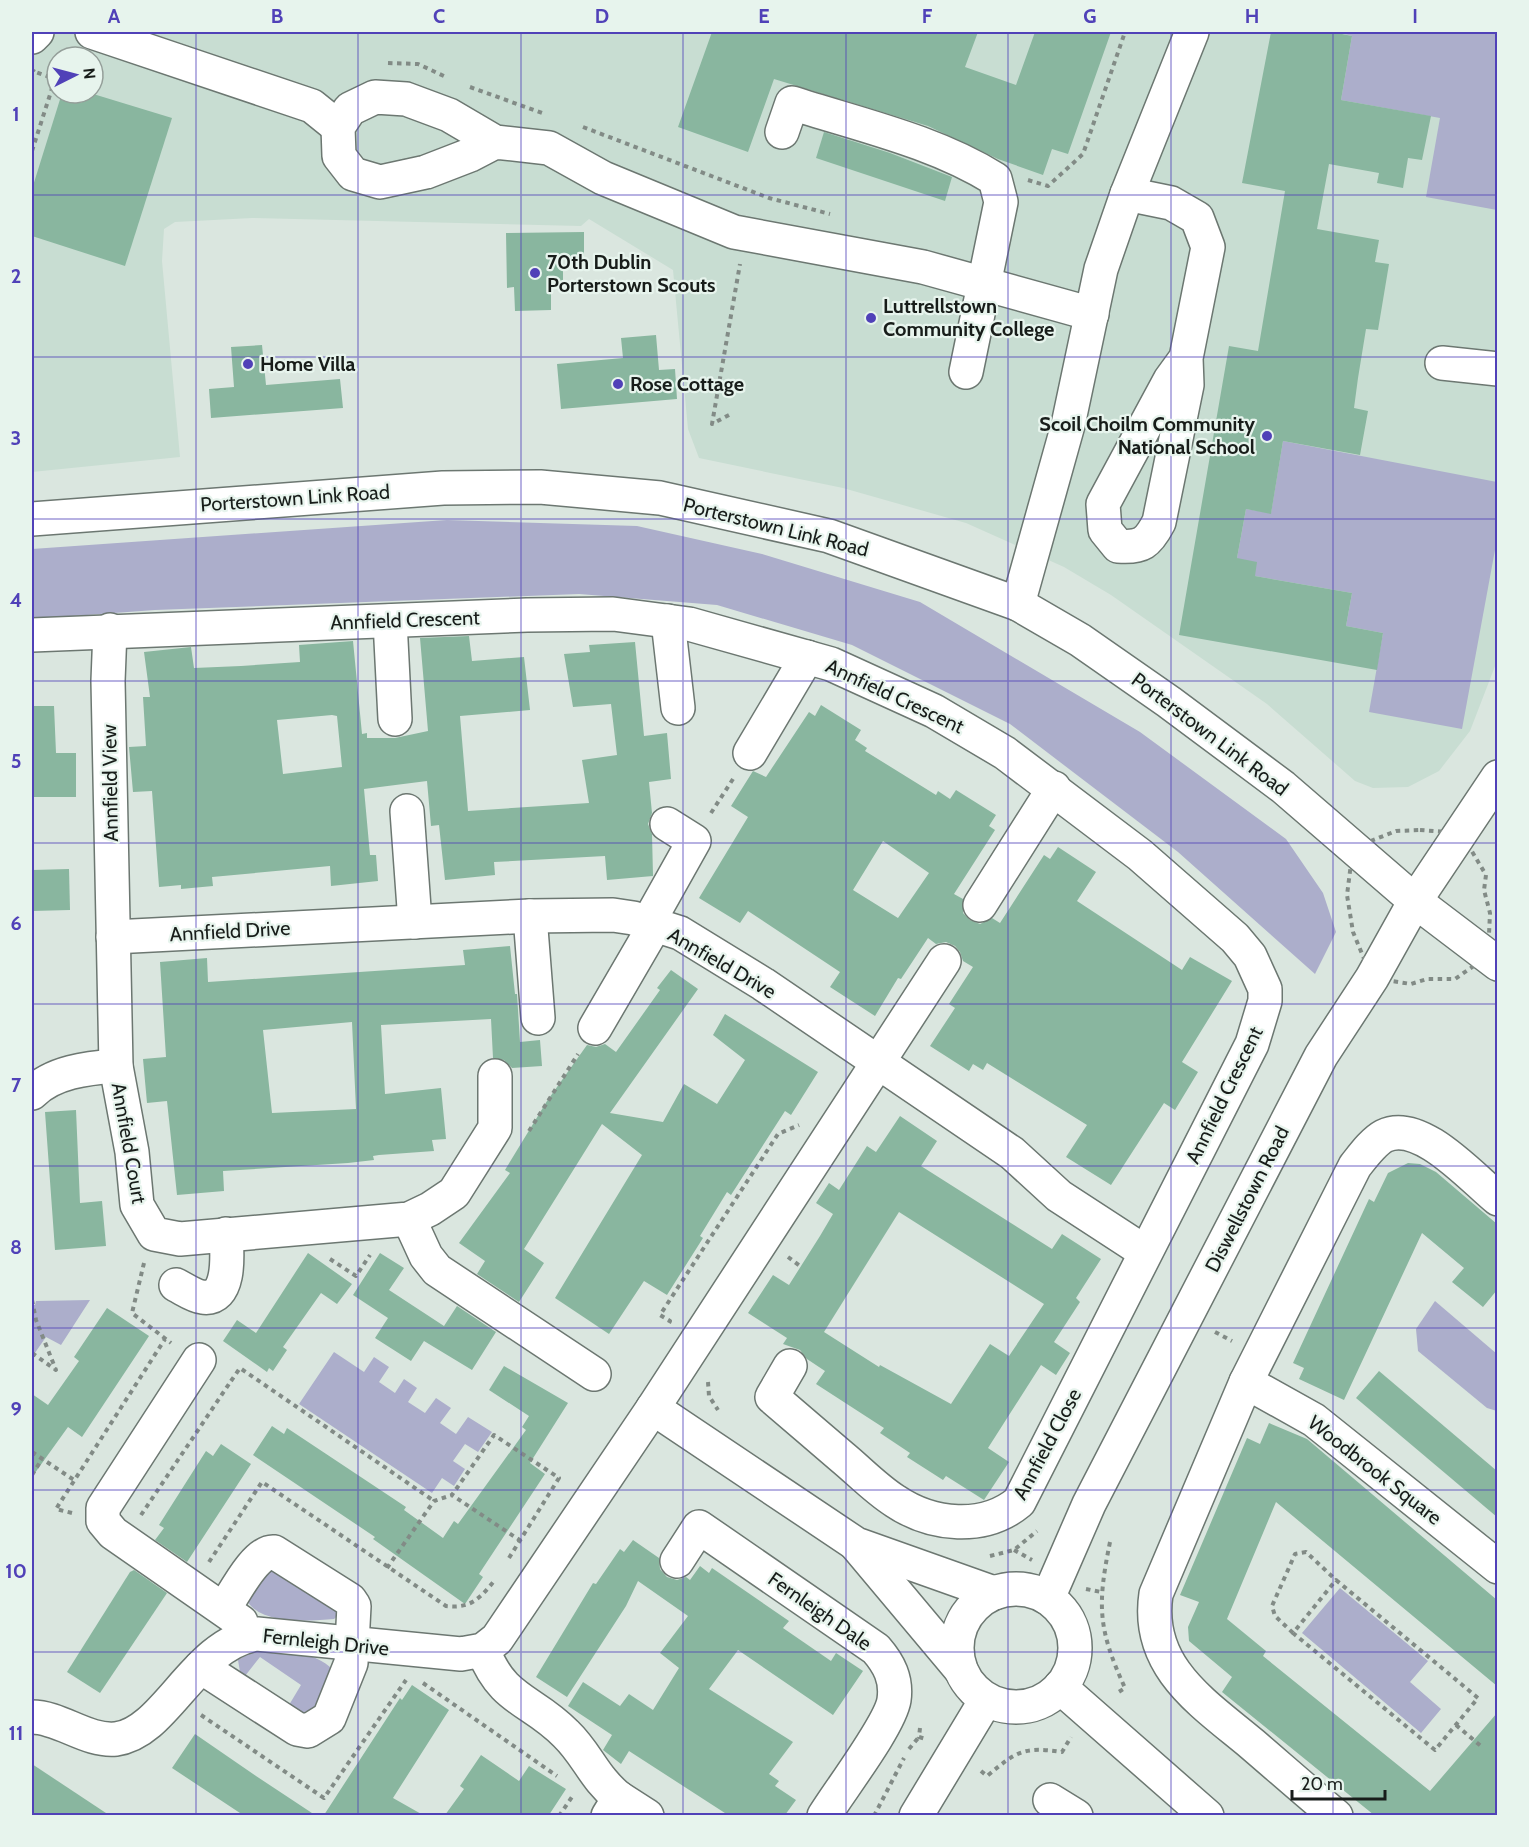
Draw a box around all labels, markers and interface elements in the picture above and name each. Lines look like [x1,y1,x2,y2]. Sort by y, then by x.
text: A [108,4,121,28]
text: B [271,4,283,28]
text: C [433,4,445,28]
text: D [595,4,609,28]
text: E [758,4,770,28]
text: F [922,4,933,28]
text: G [1083,4,1097,28]
text: H [1245,4,1259,28]
text: I [1412,4,1418,28]
north arrow [45,45,105,105]
text: N [79,67,99,80]
text: 1 [12,102,20,126]
place label: 70th Dublin Porterstown Scouts [547,250,716,297]
text: 2 [11,264,21,288]
marker: 70th Dublin Porterstown Scouts [528,266,542,280]
place label: Luttrellstown Community College [883,294,1054,341]
marker: Luttrellstown Community College [864,311,878,325]
place label: Home Villa [260,352,355,376]
marker: Home Villa [241,357,255,371]
place label: Rose Cottage [630,372,744,396]
marker: Rose Cottage [611,377,625,391]
place label: Scoil Choilm Community National School [1039,412,1255,459]
text: 3 [11,426,21,450]
marker: Scoil Choilm Community National School [1260,429,1274,443]
street label: Porterstown Link Road [199,479,391,517]
street label: Porterstown Link Road [681,492,871,562]
text: 4 [10,588,22,612]
street label: Annfield Crescent [330,605,480,635]
street label: Annfield Crescent [822,654,968,739]
street label: Porterstown Link Road [1127,667,1293,801]
street label: Annfield View [97,723,123,842]
text: 5 [11,749,21,773]
text: 6 [10,911,22,935]
street label: Annfield Drive [169,916,291,946]
street label: Annfield Drive [664,922,780,1004]
street label: Annfield Crescent [1180,1022,1268,1167]
text: 7 [11,1073,22,1097]
street label: Annfield Court [107,1081,151,1206]
street label: Diswellstown Road [1200,1122,1294,1276]
text: 8 [10,1235,22,1259]
street label: Annfield Close [1008,1384,1086,1504]
text: 9 [10,1397,22,1421]
street label: Woodbrook Square [1303,1410,1447,1530]
text: 10 [5,1559,27,1583]
street label: Fernleigh Dale [764,1567,876,1655]
street label: Fernleigh Drive [262,1623,390,1661]
text: 11 [9,1721,23,1745]
scale bar [1292,1763,1385,1801]
text: 20 m [1301,1773,1343,1795]

